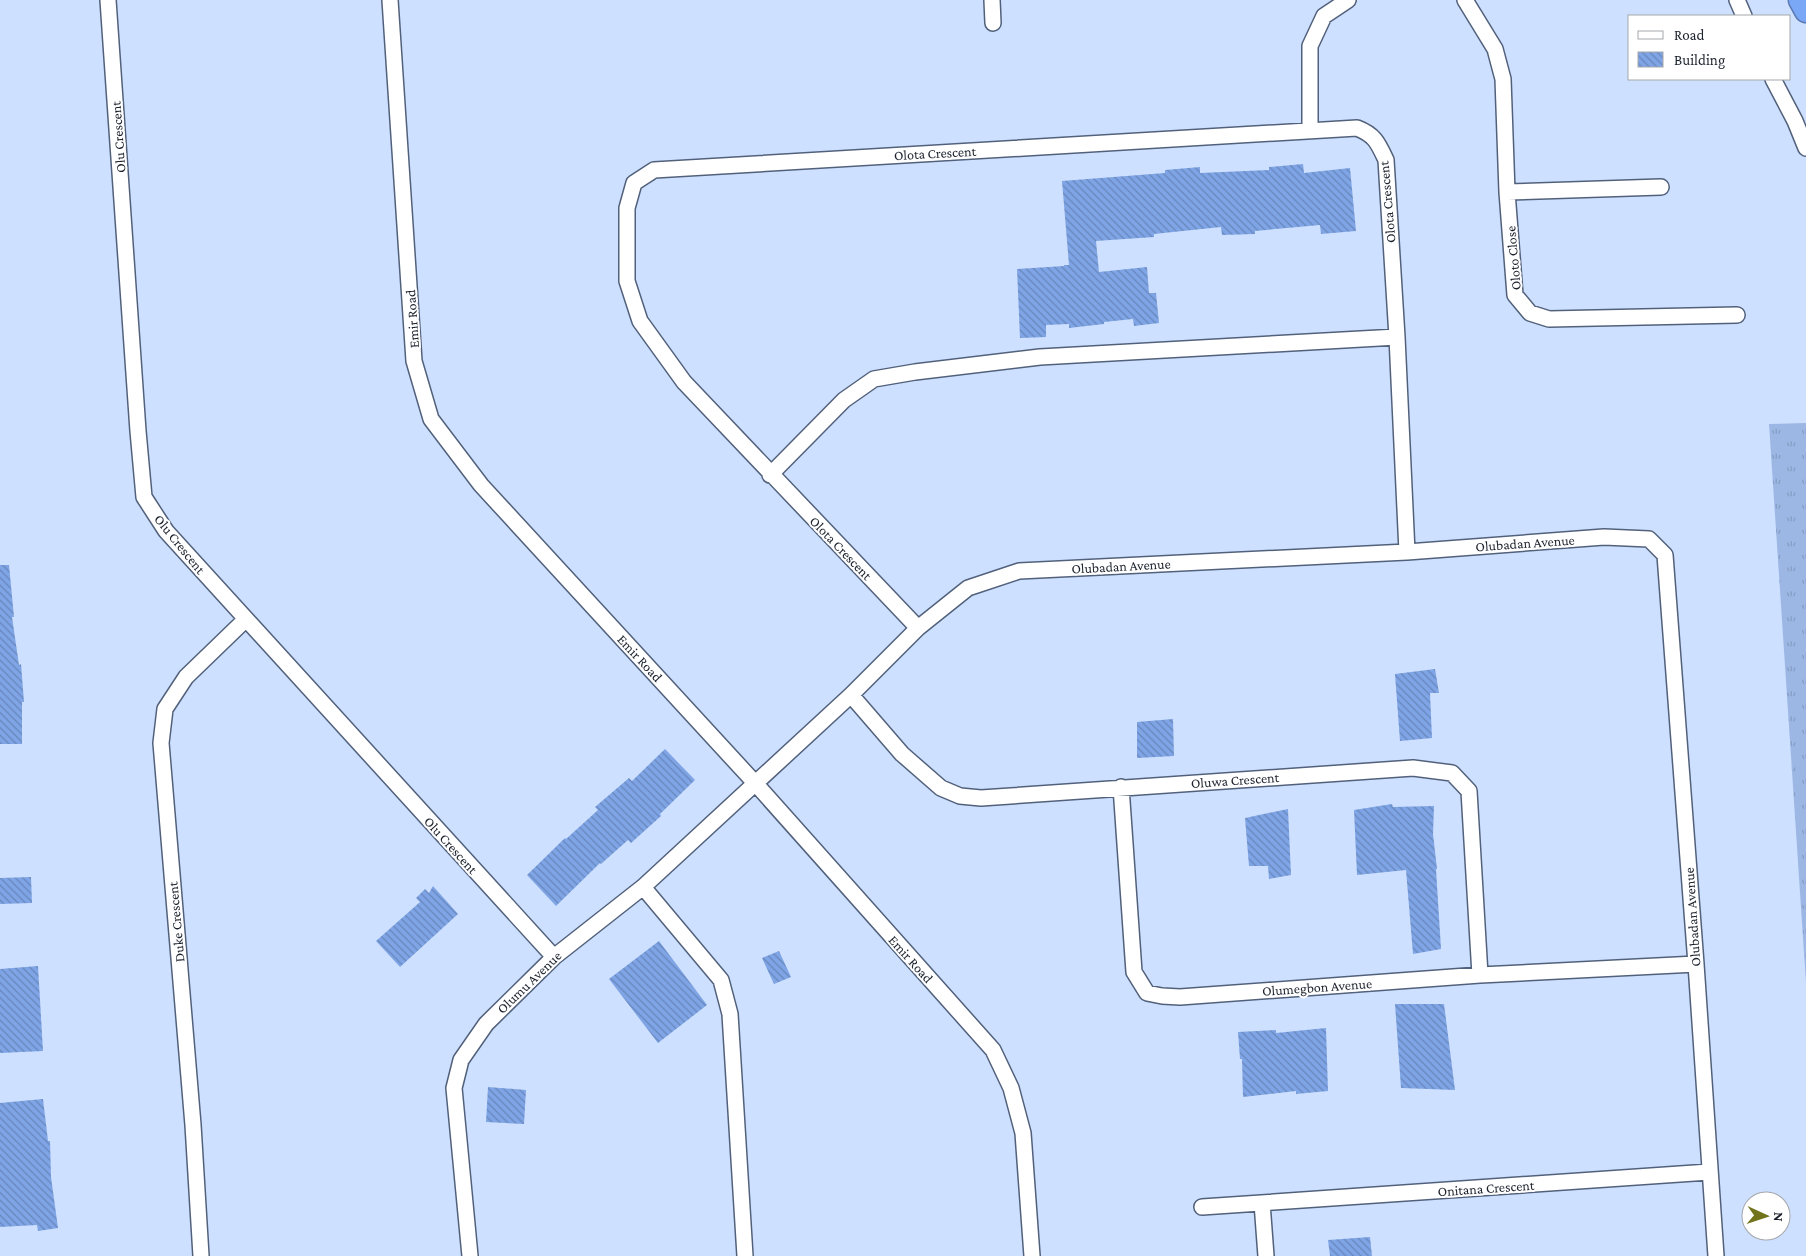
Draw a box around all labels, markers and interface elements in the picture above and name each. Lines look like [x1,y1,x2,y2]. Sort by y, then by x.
legend [1628,15,1791,80]
text: Road [1674,27,1705,43]
text: Building [1674,52,1725,69]
street label: Olu Crescent [107,100,128,173]
street label: Olota Crescent [893,143,977,163]
street label: Olota Crescent [1375,160,1399,244]
street label: Oloto Close [1502,225,1524,291]
street label: Emir Road [402,289,422,349]
street label: Olu Crescent [151,511,209,577]
street label: Olota Crescent [807,513,876,583]
street label: Olubadan Avenue [1475,532,1575,554]
street label: Olubadan Avenue [1071,555,1171,577]
street label: Emir Road [614,631,666,685]
street label: Oluwa Crescent [1190,769,1280,791]
street label: Olu Crescent [421,813,481,877]
street label: Olubadan Avenue [1681,867,1703,967]
street label: Duke Crescent [164,881,187,963]
street label: Emir Road [885,932,937,987]
street label: Olumu Avenue [494,947,564,1017]
street label: Olumegbon Avenue [1261,975,1373,999]
street label: Onitana Crescent [1437,1177,1535,1199]
north arrow [1741,1191,1791,1241]
text: N [1771,1211,1787,1222]

